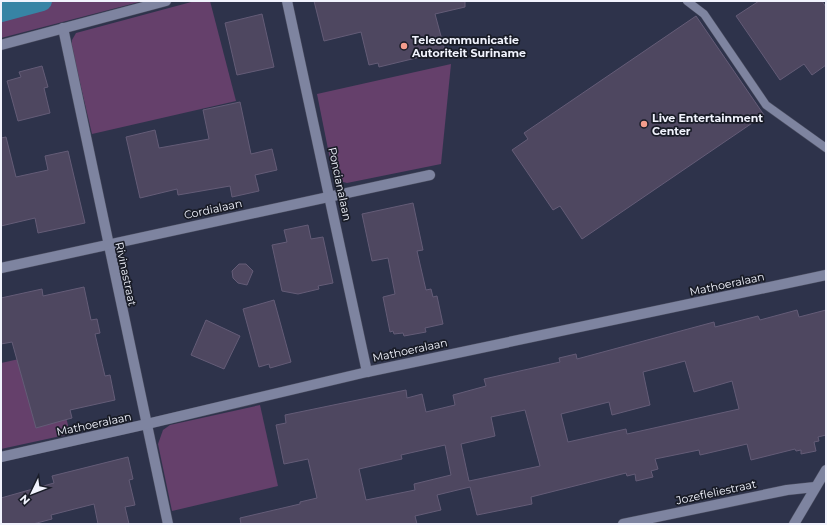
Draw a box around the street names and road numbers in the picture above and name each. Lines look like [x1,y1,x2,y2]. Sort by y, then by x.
street label: Poncianalaan [325,146,355,222]
street label: Cordialaan [183,196,243,222]
street label: Rivinastraat [112,241,140,308]
street label: Mathoeralaan [688,269,766,299]
street label: Mathoeralaan [371,335,449,365]
street label: Mathoeralaan [55,409,133,439]
street label: Jozefleliestraat [674,477,758,508]

